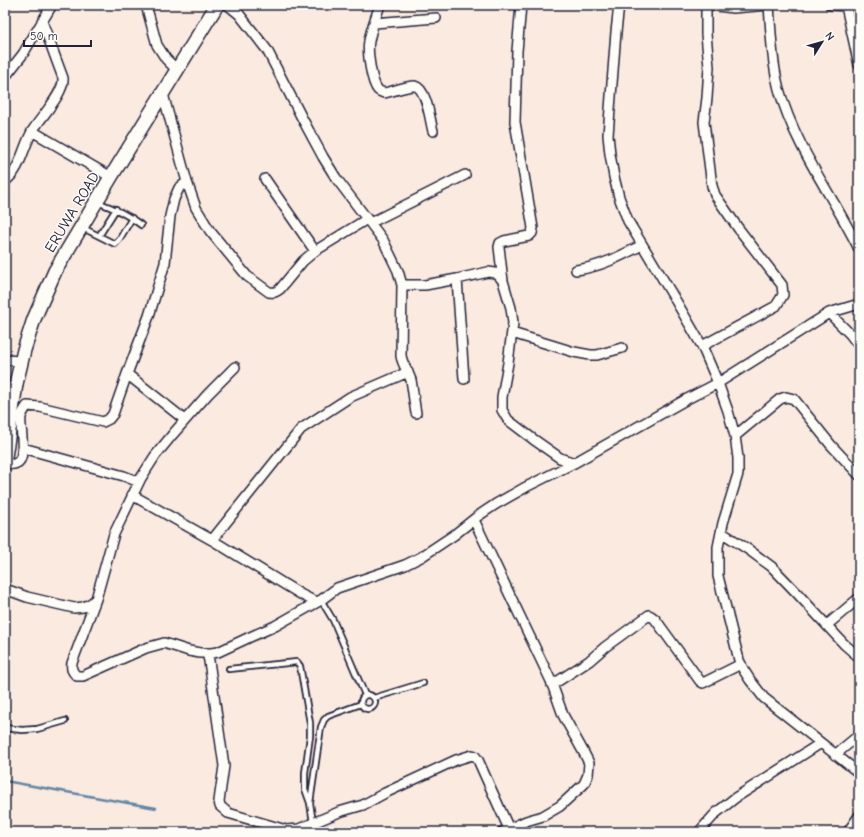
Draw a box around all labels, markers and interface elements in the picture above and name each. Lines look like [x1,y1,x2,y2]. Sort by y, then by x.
scale bar [24,22,91,48]
north arrow [802,22,842,62]
text: 50 m [30,29,58,43]
text: N [822,30,837,43]
street label: ERUWA ROAD [41,168,103,256]

